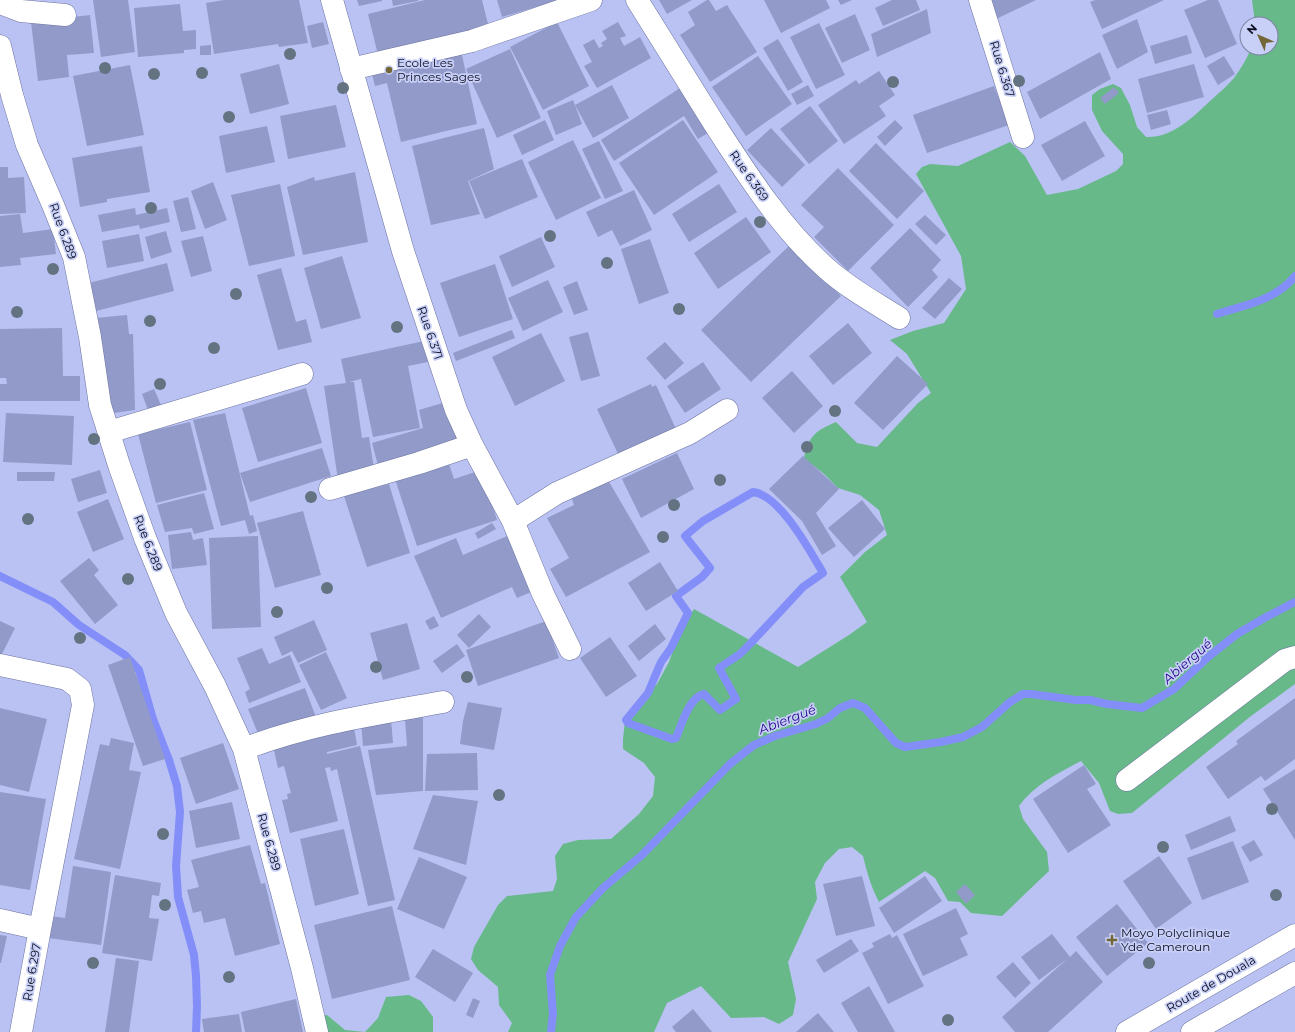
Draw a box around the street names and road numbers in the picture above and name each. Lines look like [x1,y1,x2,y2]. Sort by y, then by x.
street label: Rue 6.367 [987,39,1018,99]
street label: Rue 6.369 [726,147,772,204]
street label: Rue 6.289 [46,201,81,261]
street label: Rue 6.371 [414,304,447,361]
street label: Rue 6.289 [131,513,166,573]
street label: Rue 6.289 [255,811,284,872]
street label: Rue 6.297 [19,942,44,1002]
street label: Route de Douala [1163,952,1258,1015]

